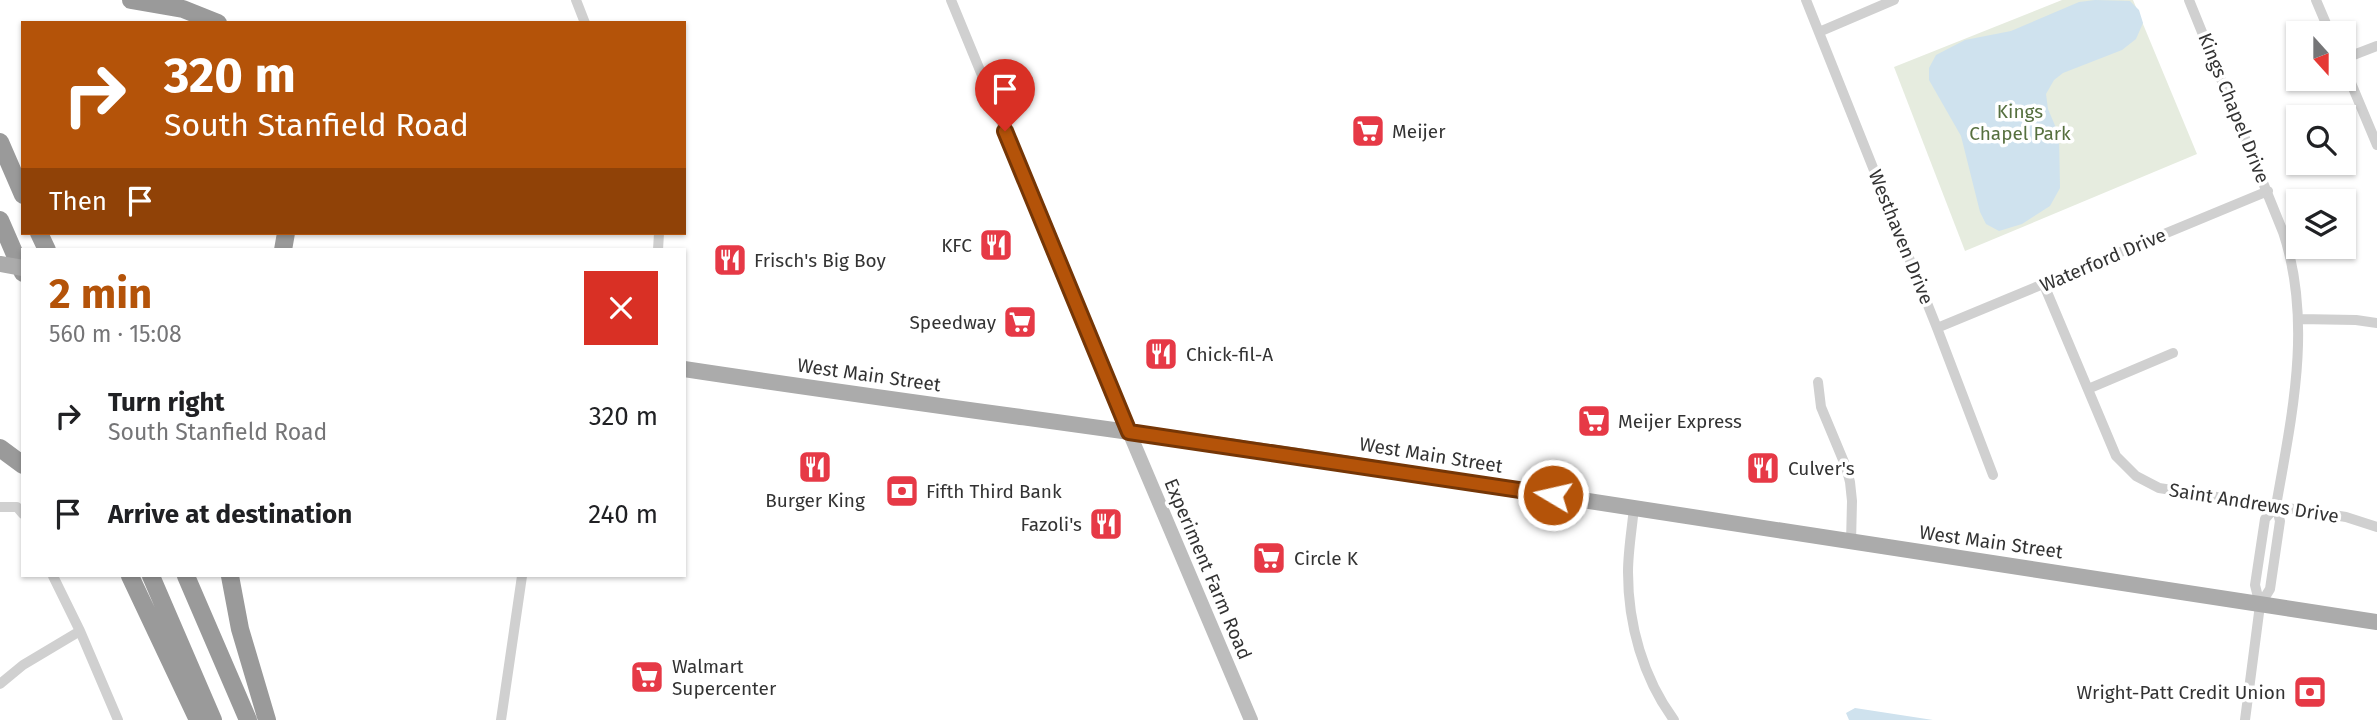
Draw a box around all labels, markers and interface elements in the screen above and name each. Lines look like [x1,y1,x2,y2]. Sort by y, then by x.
north arrow [2286,21,2356,91]
map controls [2286,21,2356,259]
street label: Kings Chapel Drive [2193,29,2275,187]
text: 320 m [164,46,296,105]
icon: right [49,49,140,140]
pin [975,59,1035,131]
icon: arrive [986,70,1024,108]
park label: Kings Chapel Park [1969,100,2071,145]
button: search [2286,105,2356,175]
text: South Stanfield Road [164,106,469,144]
supermarket icon: Meijer [1349,112,1387,150]
place label: Meijer [1392,120,1446,143]
street label: Westhaven Drive [1864,166,1938,308]
icon: arrive [121,182,159,220]
text: Then [49,186,107,217]
button: layers [2286,189,2356,259]
street label: Waterford Drive [2037,223,2169,297]
restaurant icon: KFC [977,226,1015,264]
place label: KFC [941,234,972,257]
restaurant icon: Frisch's Big Boy [711,241,749,279]
place label: Frisch's Big Boy [754,249,887,272]
text: 2 min [49,269,152,319]
button: close [584,271,658,345]
supermarket icon: Speedway [1001,303,1039,341]
place label: Speedway [909,311,997,334]
text: 560 m · 15:08 [49,320,182,348]
restaurant icon: Chick-fil-A [1142,335,1180,373]
place label: Chick-fil-A [1186,343,1273,366]
street label: West Main Street [796,354,942,396]
text: Turn right [108,387,225,418]
icon: right [49,397,87,435]
text: 320 m [589,401,658,432]
supermarket icon: Meijer Express [1575,402,1613,440]
place label: Meijer Express [1618,410,1742,433]
text: South Stanfield Road [108,418,327,446]
street label: West Main Street [1358,432,1504,478]
restaurant icon: Burger King [796,448,834,486]
restaurant icon: Culver's [1744,449,1782,487]
place label: Culver's [1788,457,1855,480]
position arrow [1516,458,1590,532]
bank icon: Fifth Third Bank [883,472,921,510]
street label: Experiment Farm Road [1159,475,1257,663]
street label: Saint Andrews Drive [2167,478,2341,528]
place label: Fifth Third Bank [926,480,1062,503]
place label: Burger King [765,489,865,512]
icon: arrive [49,495,87,533]
text: Arrive at destination [108,499,352,530]
text: 240 m [588,499,658,530]
restaurant icon: Fazoli's [1087,505,1125,543]
place label: Fazoli's [1020,513,1082,536]
street label: West Main Street [1918,521,2064,563]
supermarket icon: Circle K [1250,539,1288,577]
place label: Circle K [1294,547,1359,570]
place label: Walmart Supercenter [672,655,777,700]
supermarket icon: Walmart Supercenter [628,658,666,696]
bank icon: Wright-Patt Credit Union [2291,673,2329,711]
place label: Wright-Patt Credit Union [2076,681,2286,704]

